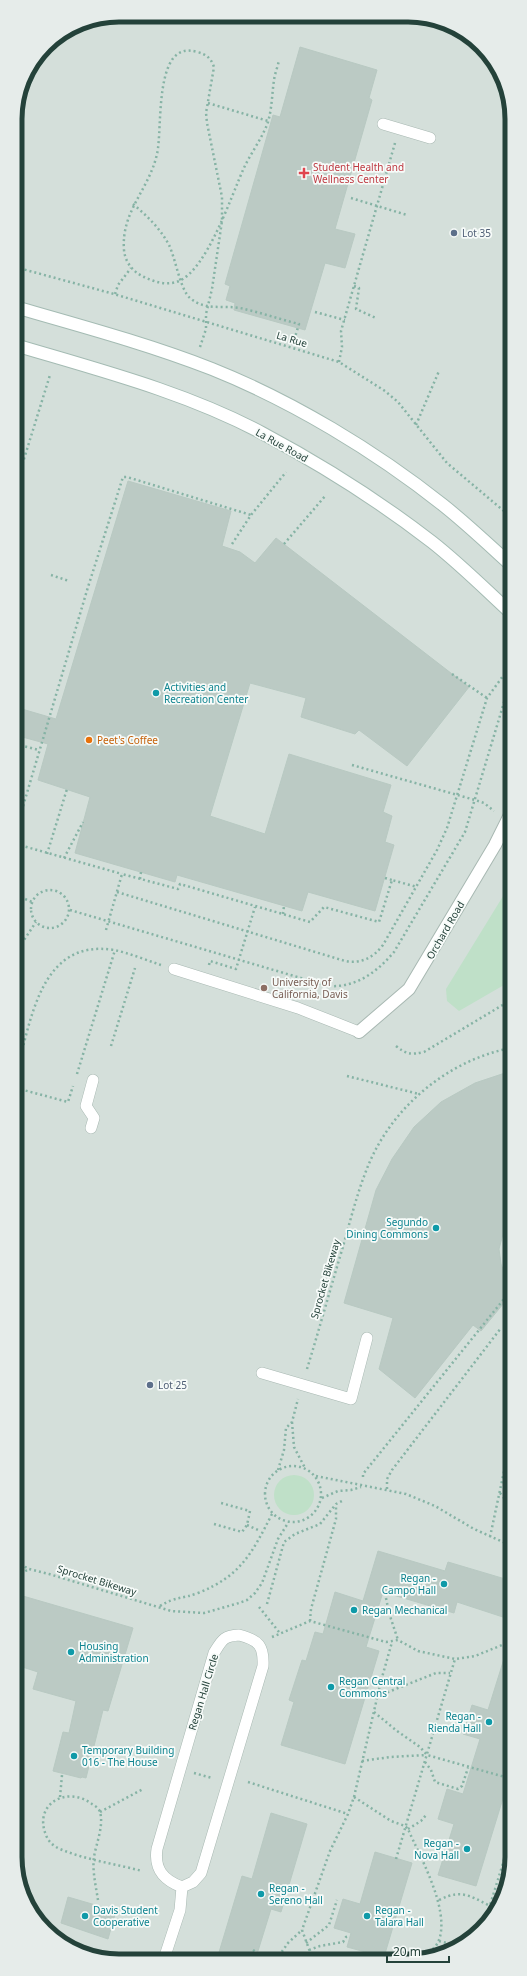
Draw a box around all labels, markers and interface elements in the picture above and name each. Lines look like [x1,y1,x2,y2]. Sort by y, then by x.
place label: Student Health and Wellness Center [313,160,404,186]
marker: Student Health and Wellness Center [298,167,310,179]
place label: Lot 35 [462,226,491,240]
marker: Lot 35 [449,228,459,238]
street label: La Rue [275,328,309,350]
street label: La Rue Road [253,425,311,465]
place label: Activities and Recreation Center [164,680,248,706]
marker: Activities and Recreation Center [151,688,161,698]
place label: Peet's Coffee [97,733,158,747]
marker: Peet's Coffee [84,735,94,745]
street label: Orchard Road [423,898,467,962]
place label: University of California, Davis [272,975,348,1001]
marker: University of California, Davis [259,983,269,993]
place label: Segundo Dining Commons [346,1215,428,1241]
marker: Segundo Dining Commons [431,1223,441,1233]
street label: Sprocket Bikeway [307,1237,343,1320]
place label: Lot 25 [158,1378,187,1392]
marker: Lot 25 [145,1380,155,1390]
street label: Sprocket Bikeway [56,1561,139,1599]
place label: Regan - Campo Hall [382,1571,436,1597]
marker: Regan - Campo Hall [439,1579,449,1589]
place label: Regan Mechanical [362,1603,447,1617]
marker: Regan Mechanical [349,1605,359,1615]
place label: Housing Administration [79,1639,149,1665]
marker: Housing Administration [66,1647,76,1657]
street label: Regan Hall Circle [185,1652,221,1732]
place label: Regan Central Commons [339,1674,405,1700]
marker: Regan Central Commons [326,1682,336,1692]
place label: Regan - Rienda Hall [428,1709,481,1735]
marker: Regan - Rienda Hall [484,1717,494,1727]
place label: Temporary Building 016 - The House [82,1743,174,1769]
marker: Temporary Building 016 - The House [69,1751,79,1761]
place label: Regan - Nova Hall [414,1836,459,1862]
marker: Regan - Nova Hall [462,1844,472,1854]
place label: Regan - Sereno Hall [269,1881,323,1907]
marker: Regan - Sereno Hall [256,1889,266,1899]
place label: Davis Student Cooperative [93,1903,158,1929]
place label: Regan - Talara Hall [375,1903,424,1929]
marker: Davis Student Cooperative [80,1911,90,1921]
marker: Regan - Talara Hall [362,1911,372,1921]
scale bar [387,1938,449,1964]
text: 20 m [393,1943,421,1960]

